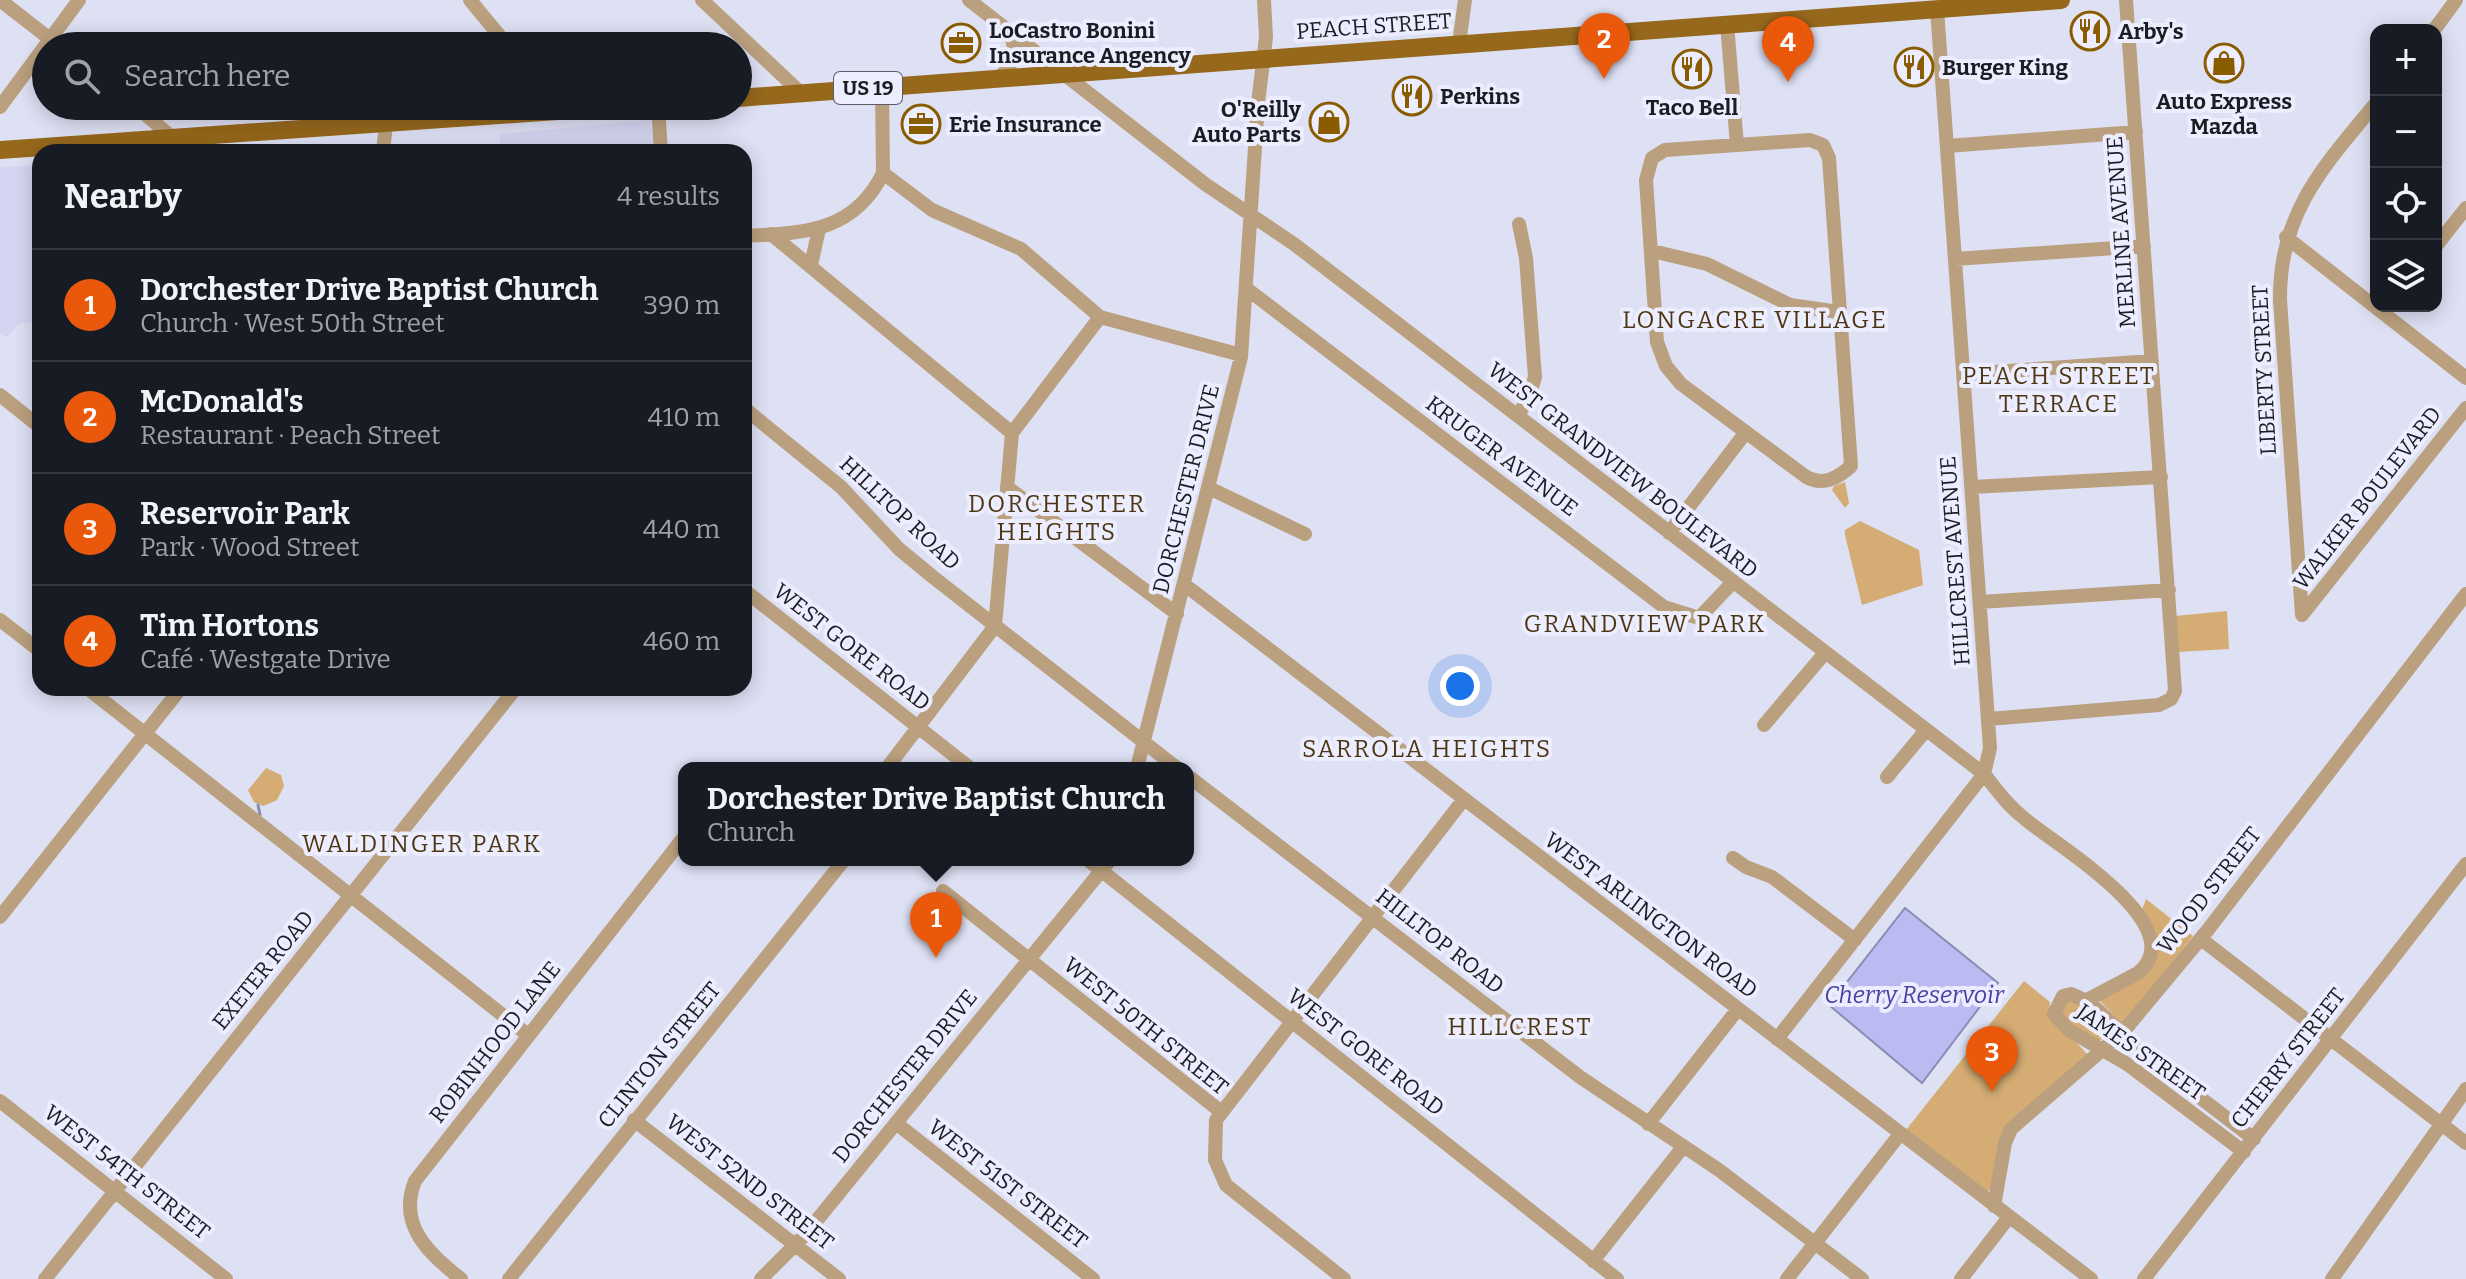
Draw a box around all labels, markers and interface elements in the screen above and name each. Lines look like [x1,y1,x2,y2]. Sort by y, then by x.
street label: PEACH STREET [1295,7,1453,45]
restaurant icon: Arby's [2069,10,2111,52]
pin: 2 [1578,13,1630,79]
pin: 4 [1762,16,1814,82]
place label: LoCastro Bonini Insurance Angency [989,17,1191,69]
place label: Arby's [2118,18,2184,45]
office icon: LoCastro Bonini Insurance Angency [940,22,982,64]
map controls [2370,24,2442,312]
button: + [2370,24,2442,96]
search box [32,32,752,120]
shop icon: Auto Express Mazda [2203,42,2245,84]
restaurant icon: Burger King [1893,46,1935,88]
restaurant icon: Taco Bell [1671,48,1713,90]
icon: search [60,54,104,98]
place label: Burger King [1942,54,2068,81]
text: Search here [124,58,291,94]
road number: US 19 [834,72,902,104]
restaurant icon: Perkins [1391,75,1433,117]
place label: Perkins [1440,83,1520,110]
place label: Auto Express Mazda [2156,88,2292,140]
place label: Taco Bell [1646,94,1738,121]
place label: O'Reilly Auto Parts [1192,96,1302,148]
button: − [2370,96,2442,168]
shop icon: O'Reilly Auto Parts [1308,101,1350,143]
office icon: Erie Insurance [900,103,942,145]
place label: Erie Insurance [949,111,1102,138]
street label: MERLINE AVENUE [2101,135,2141,329]
button: locate [2370,168,2442,240]
text: Nearby [64,176,182,217]
text: 4 results [617,181,720,212]
button: layers [2370,240,2442,312]
text: Dorchester Drive Baptist Church [140,272,598,308]
street label: LIBERTY STREET [2246,284,2282,456]
text: 1 [84,290,96,321]
text: 390 m [643,290,720,321]
district label: LONGACRE VILLAGE [1622,306,1888,334]
text: Church · West 50th Street [140,308,445,339]
street label: WEST GRANDVIEW BOULEVARD [1483,356,1763,584]
district label: PEACH STREET TERRACE [1962,362,2156,418]
street label: DORCHESTER DRIVE [1147,381,1225,597]
text: McDonald's [140,384,304,420]
street label: KRUGER AVENUE [1421,390,1583,522]
street label: WALKER BOULEVARD [2287,401,2447,595]
text: 2 [83,402,97,433]
text: 410 m [648,402,720,433]
text: Restaurant · Peach Street [140,420,440,451]
street label: HILLTOP ROAD [834,450,966,576]
street label: HILLCREST AVENUE [1934,455,1976,667]
district label: DORCHESTER HEIGHTS [968,490,1146,546]
text: Reservoir Park [140,496,350,532]
text: 3 [83,514,97,545]
text: 440 m [643,514,720,545]
text: Park · Wood Street [140,532,359,563]
street label: WEST GORE ROAD [768,577,936,717]
text: Tim Hortons [140,608,319,644]
district label: GRANDVIEW PARK [1524,610,1766,638]
text: 4 [82,626,98,657]
text: 460 m [643,626,720,657]
text: Café · Westgate Drive [140,644,391,675]
your location [1440,666,1480,706]
district label: SARROLA HEIGHTS [1302,735,1552,763]
popup [678,762,1194,866]
text: Dorchester Drive Baptist Church [707,781,1165,817]
text: Church [707,817,795,848]
street label: WOOD STREET [2151,821,2267,959]
street label: WEST ARLINGTON ROAD [1539,826,1763,1004]
district label: WALDINGER PARK [302,830,542,858]
street label: HILLTOP ROAD [1371,883,1509,999]
pin: 1 [910,892,962,958]
street label: EXETER ROAD [207,905,319,1035]
street label: WEST 50TH STREET [1058,951,1234,1101]
street label: ROBINHOOD LANE [424,956,566,1128]
street label: CLINTON STREET [592,976,726,1133]
water label: Cherry Reservoir [1824,981,2005,1009]
street label: WEST GORE ROAD [1282,982,1450,1122]
street label: CHERRY STREET [2225,983,2351,1133]
street label: DORCHESTER DRIVE [827,984,983,1168]
street label: JAMES STREET [2071,997,2210,1106]
district label: HILLCREST [1447,1013,1593,1041]
pin: 3 [1966,1026,2018,1092]
street label: WEST 54TH STREET [39,1099,215,1245]
street label: WEST 52ND STREET [661,1108,839,1256]
street label: WEST 51ST STREET [923,1114,1093,1255]

